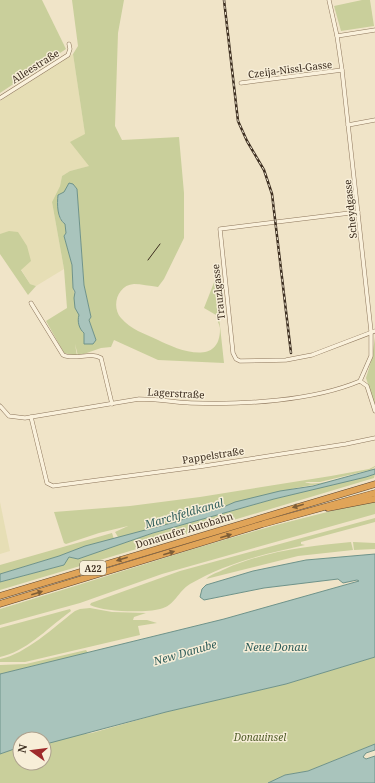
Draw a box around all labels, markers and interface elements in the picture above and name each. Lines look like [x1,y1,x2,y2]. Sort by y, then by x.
street label: Alleestraße [8,46,62,86]
street label: Czeija-Nissl-Gasse [247,57,333,81]
street label: Scheydgasse [340,179,360,239]
street label: Trauzlgasse [208,263,228,321]
street label: Lagerstraße [147,385,205,401]
street label: Pappelstraße [181,443,245,467]
water label: Marchfeldkanal [142,494,226,532]
one-way arrow [291,503,303,509]
street label: Donauufer Autobahn [134,508,235,551]
one-way arrow [220,533,232,539]
one-way arrow [163,550,175,556]
one-way arrow [116,556,128,562]
road number: A22 [80,561,106,575]
one-way arrow [32,590,44,596]
water label: New Danube [151,636,219,668]
water label: Neue Donau [244,639,308,654]
park label: Donauinsel [233,730,286,744]
north arrow [12,731,52,771]
text: N [13,742,30,754]

